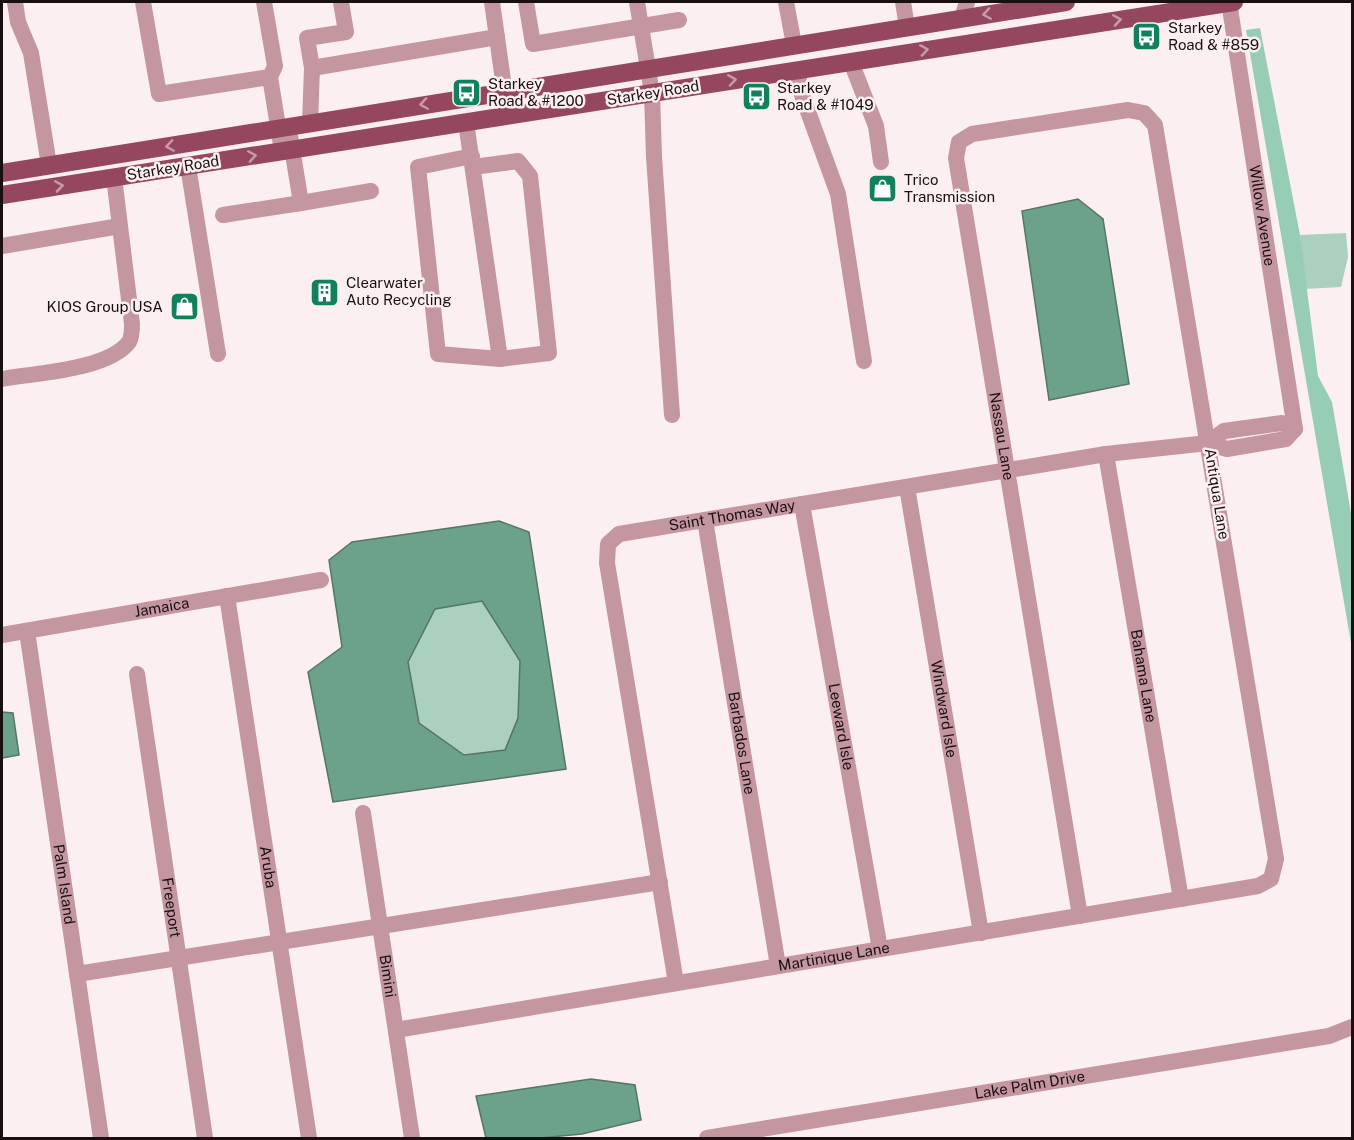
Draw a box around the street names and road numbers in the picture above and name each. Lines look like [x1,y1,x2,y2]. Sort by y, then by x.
street label: Starkey Road [606,77,700,108]
street label: Starkey Road [126,152,220,183]
street label: Willow Avenue [1246,164,1279,267]
street label: Nassau Lane [986,391,1018,481]
street label: Antiqua Lane [1202,447,1233,541]
street label: Saint Thomas Way [667,496,796,534]
street label: Jamaica [133,594,190,620]
street label: Bahama Lane [1128,628,1160,724]
street label: Windward Isle [928,659,961,759]
street label: Leeward Isle [826,682,857,771]
street label: Barbados Lane [725,690,759,796]
street label: Palm Island [50,843,79,926]
street label: Aruba [257,845,280,889]
street label: Freeport [159,876,185,939]
street label: Martinique Lane [777,939,891,974]
street label: Bimini [376,954,400,999]
street label: Lake Palm Drive [973,1067,1086,1102]

